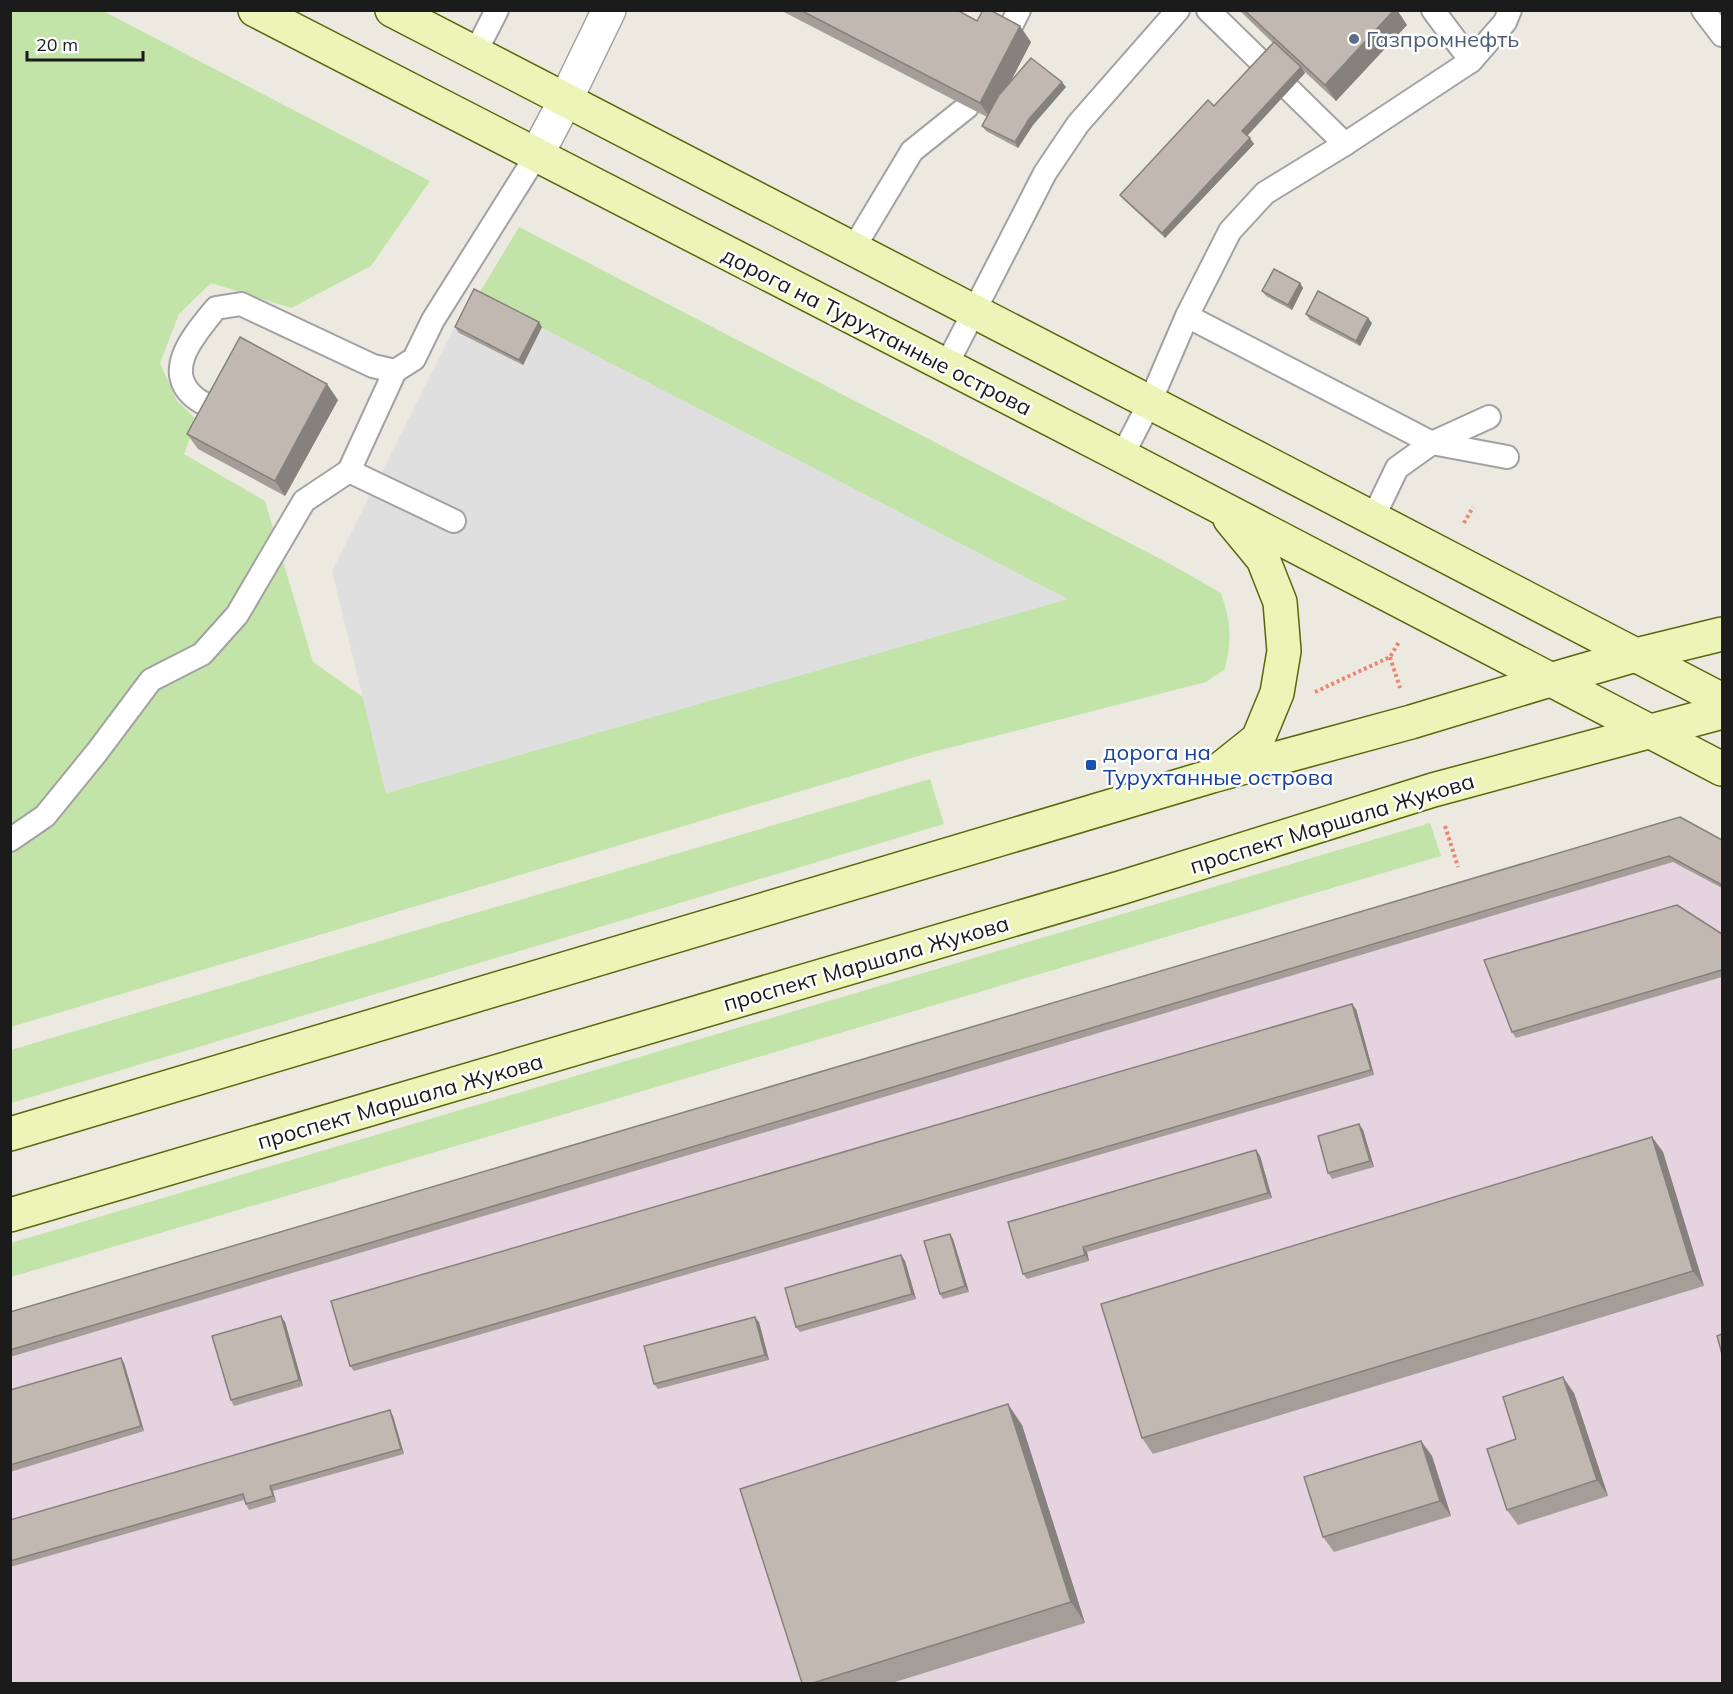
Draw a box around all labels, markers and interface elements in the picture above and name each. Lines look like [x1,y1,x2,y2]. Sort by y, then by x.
scale bar [27,24,142,62]
place label: Газпромнефть [1366,25,1519,53]
marker: Газпромнефть [1347,32,1361,46]
text: 20 m [36,33,78,56]
street label: дорога на Турухтанные острова [717,240,1037,422]
place label: дорога на Турухтанные острова [1103,738,1333,791]
marker: дорога на Турухтанные острова [1084,758,1098,772]
street label: проспект Маршала Жукова [1186,766,1478,880]
street label: проспект Маршала Жукова [720,909,1012,1017]
street label: проспект Маршала Жукова [254,1047,546,1155]

